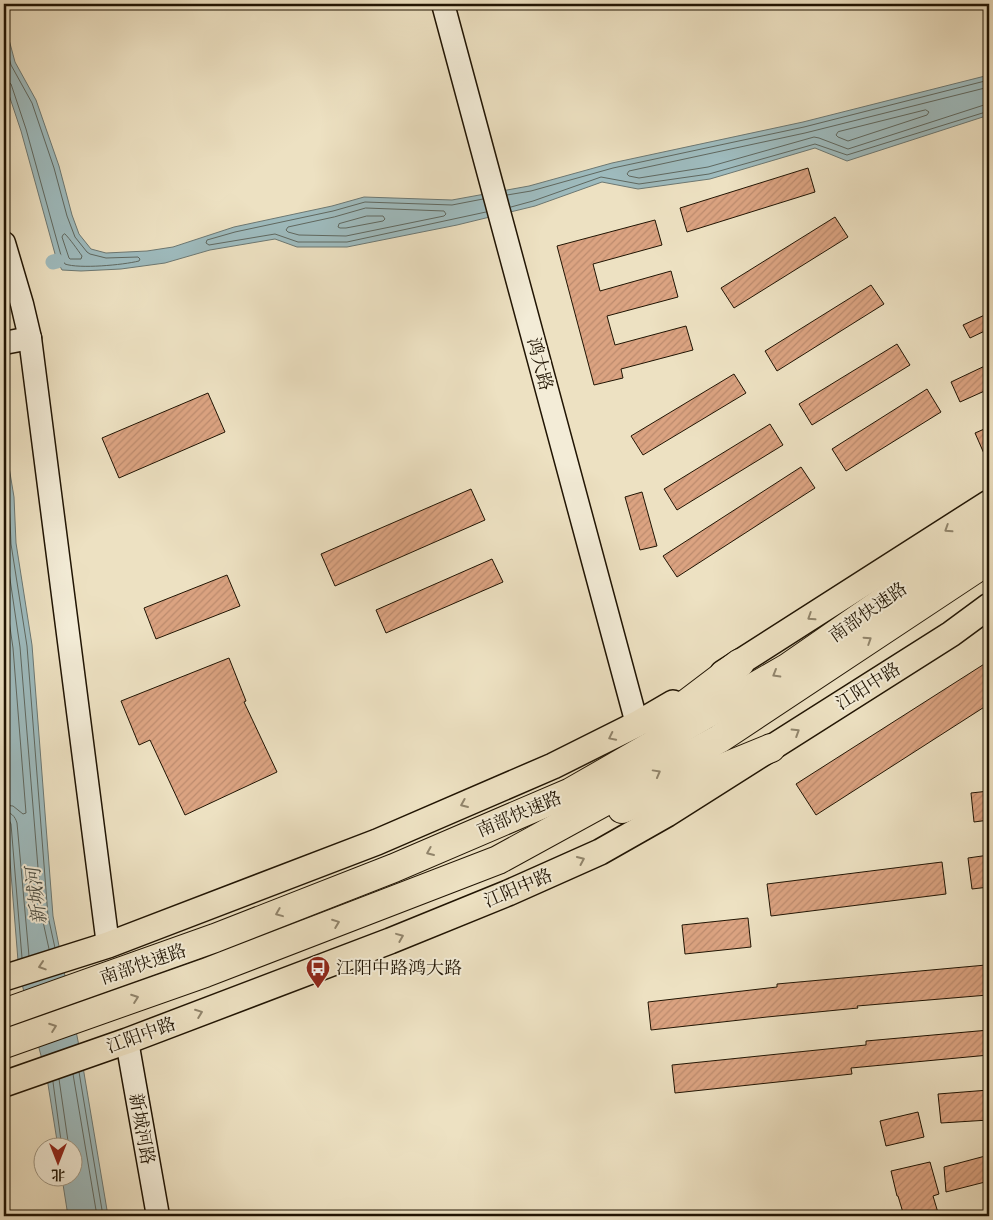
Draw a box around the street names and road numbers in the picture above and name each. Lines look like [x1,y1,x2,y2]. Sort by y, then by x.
street label: 鸿大路 [522,335,558,393]
street label: 南部快速路 [825,577,911,647]
street label: 江阳中路 [832,658,904,714]
street label: 南部快速路 [473,786,565,842]
street label: 江阳中路 [481,864,555,912]
street label: 南部快速路 [97,939,189,989]
street label: 江阳中路 [103,1012,179,1058]
street label: 新城河路 [125,1092,159,1166]

